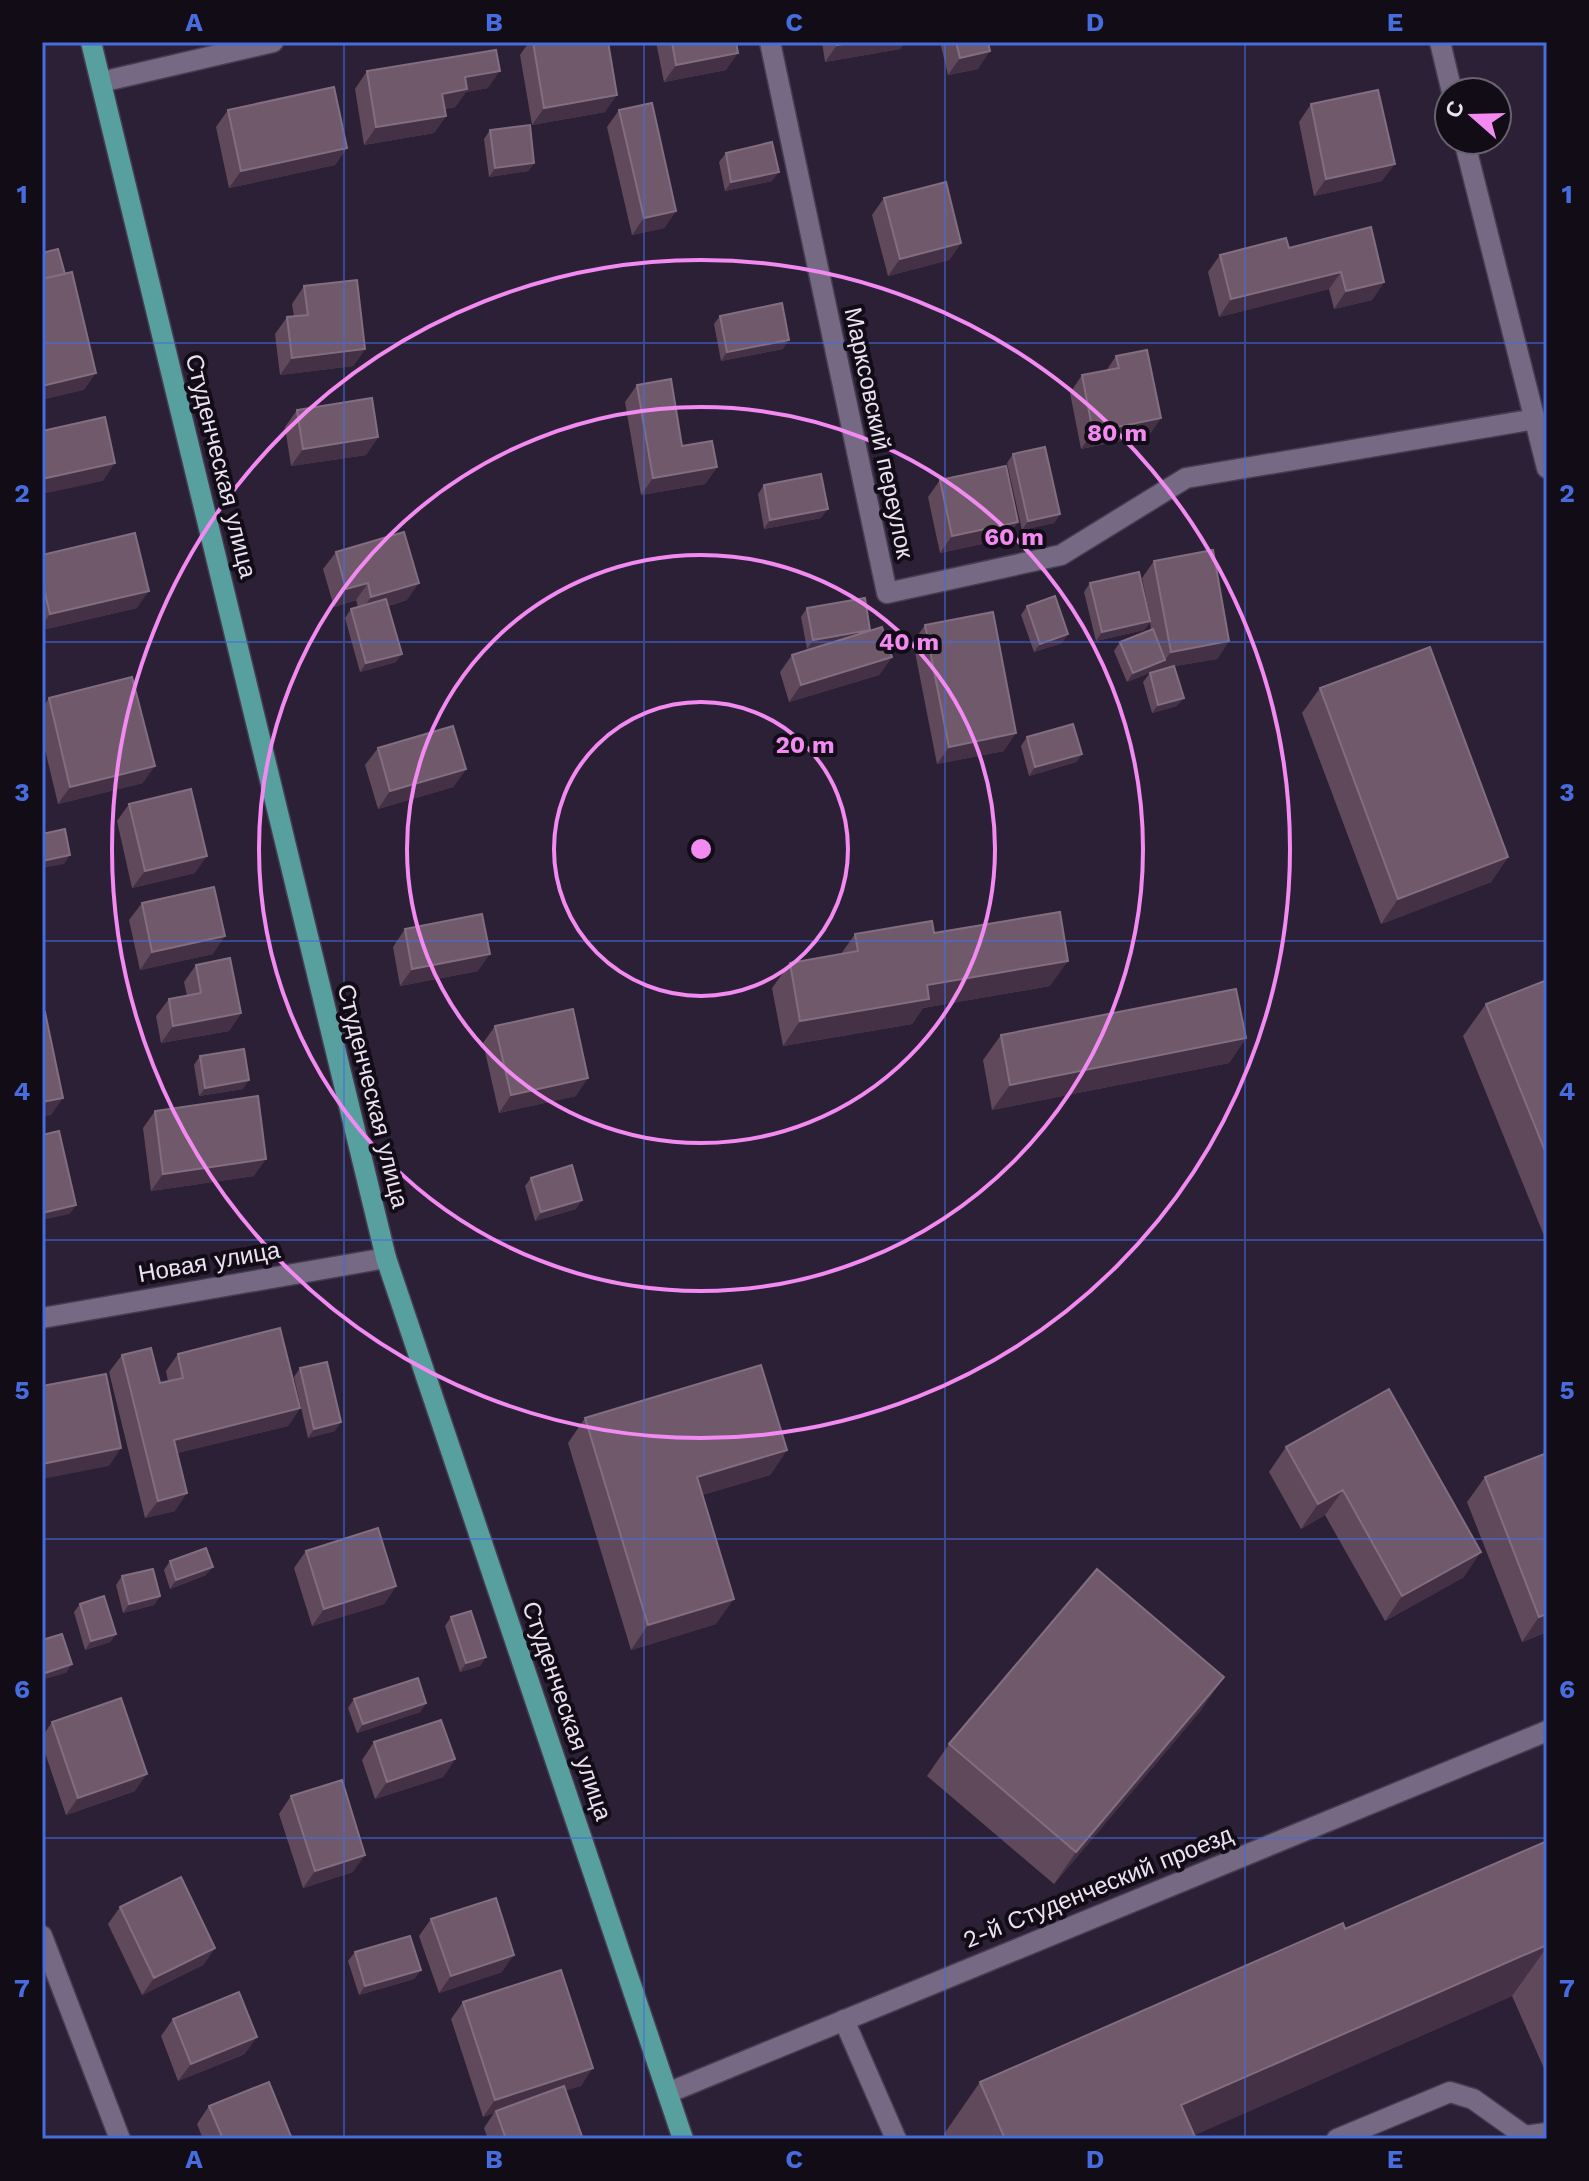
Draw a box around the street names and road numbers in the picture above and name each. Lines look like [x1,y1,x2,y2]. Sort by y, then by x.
street label: Марксовский переулок [839,305,919,561]
street label: Студенческая улица [180,351,263,581]
street label: Студенческая улица [332,981,415,1211]
street label: Новая улица [136,1236,283,1288]
street label: Студенческая улица [516,1598,618,1825]
street label: 2-й Студенческий проезд [959,1820,1237,1954]

